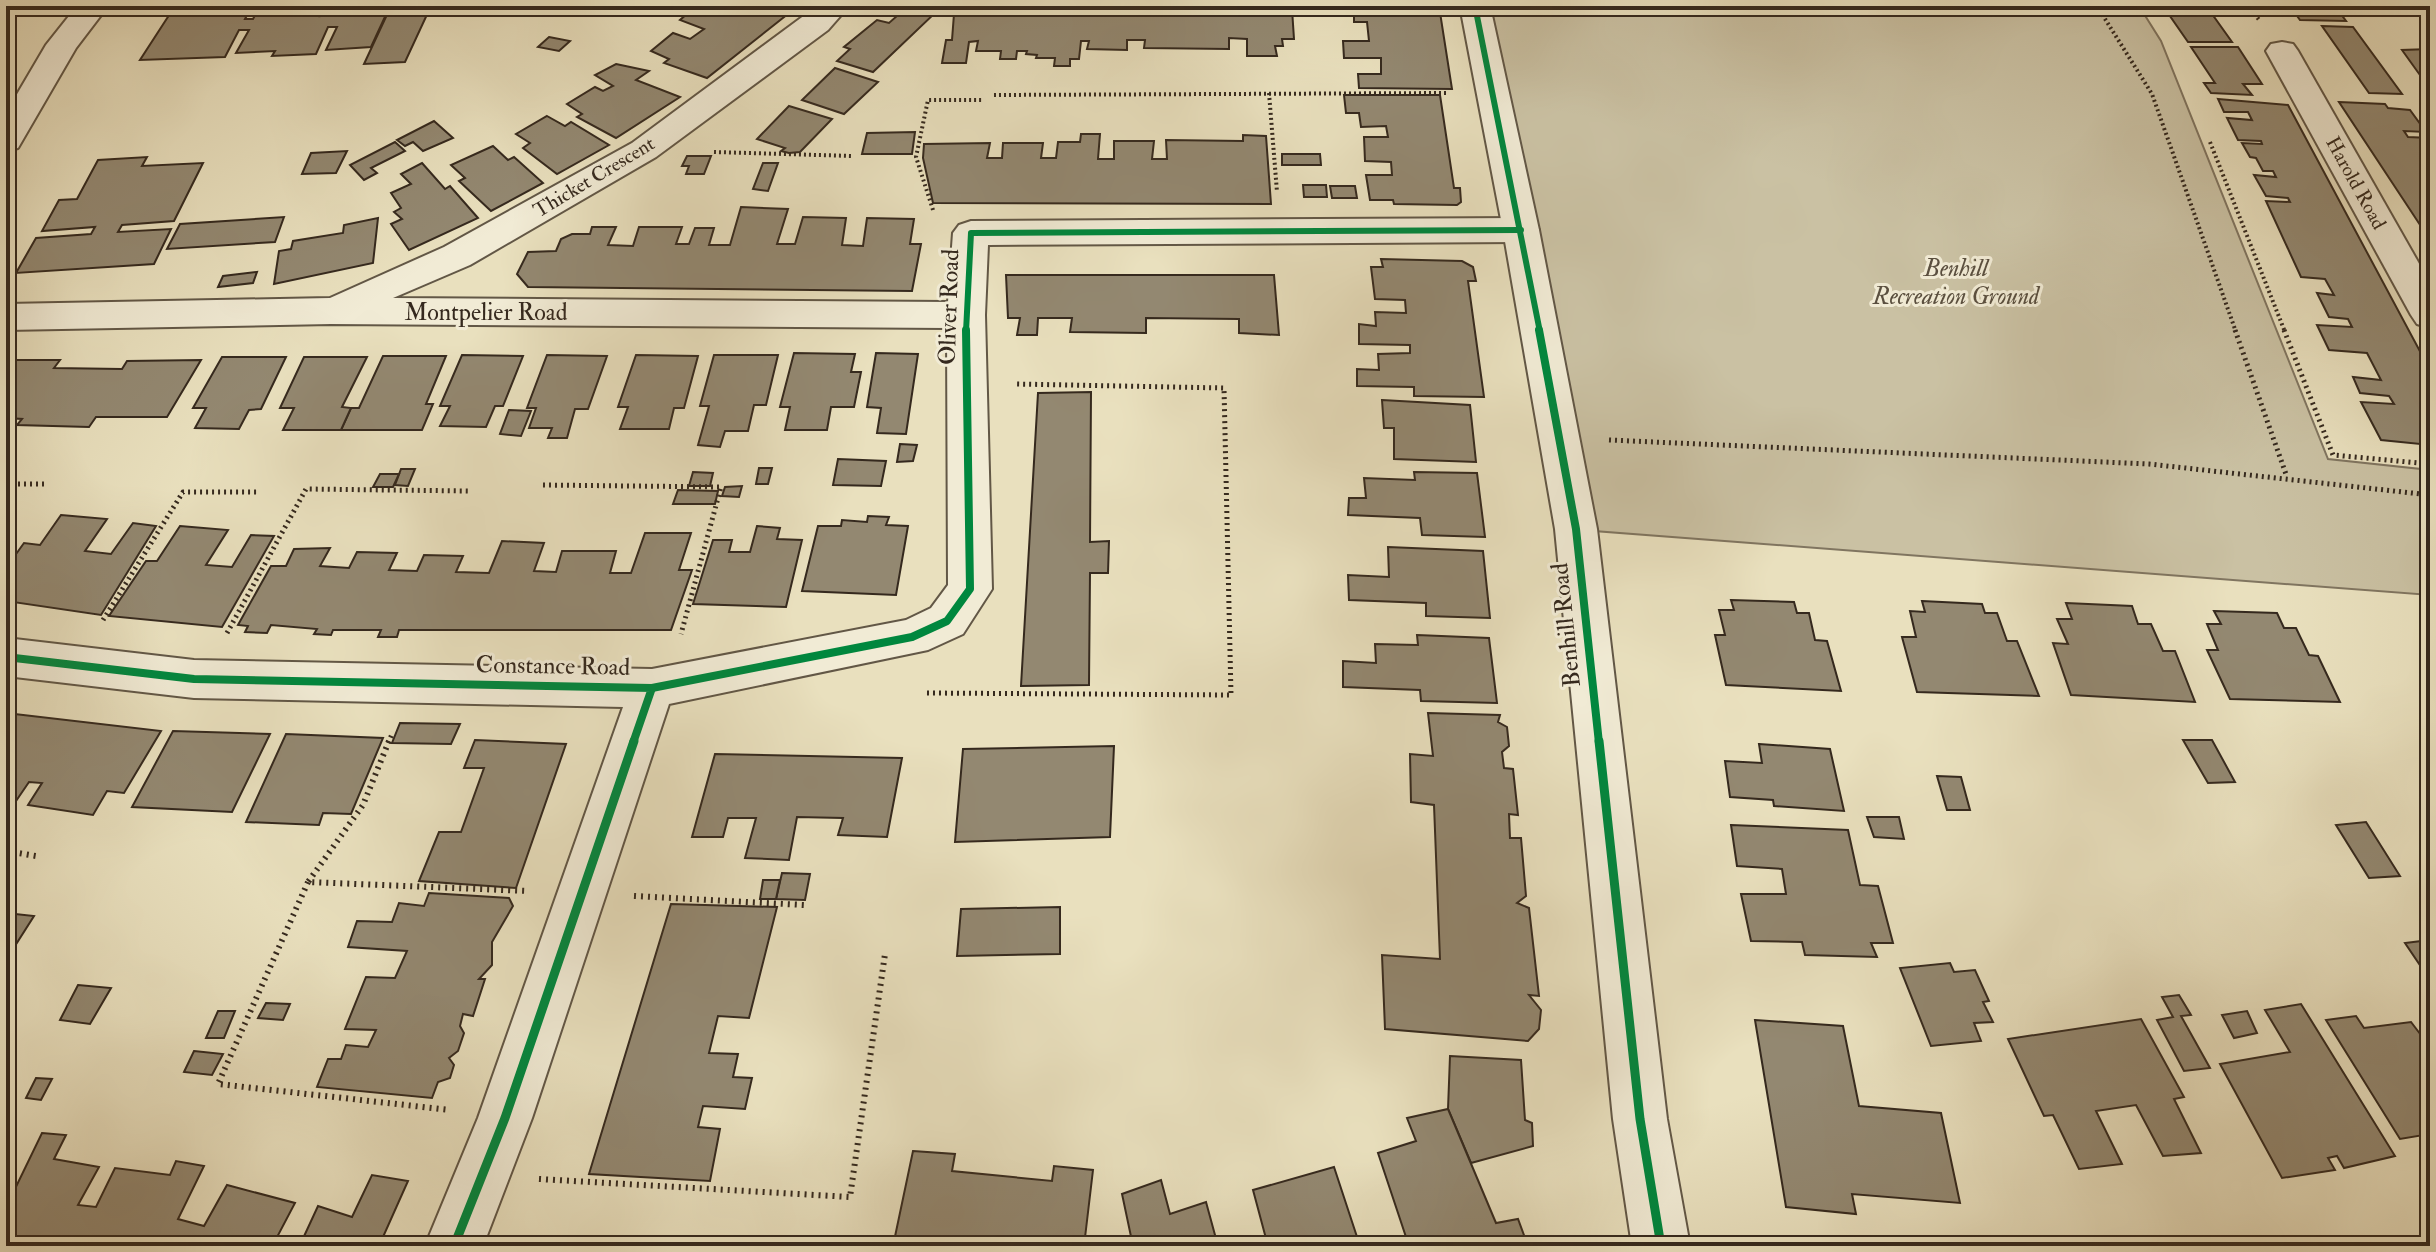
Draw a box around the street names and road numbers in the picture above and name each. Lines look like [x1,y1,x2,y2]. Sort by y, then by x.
street label: Thicket Crescent [529,131,660,223]
street label: Harold Road [2320,132,2392,234]
street label: Oliver Road [931,248,967,366]
street label: Montpelier Road [404,297,568,328]
street label: Benhill Road [1544,561,1588,689]
street label: Constance Road [475,649,631,683]

